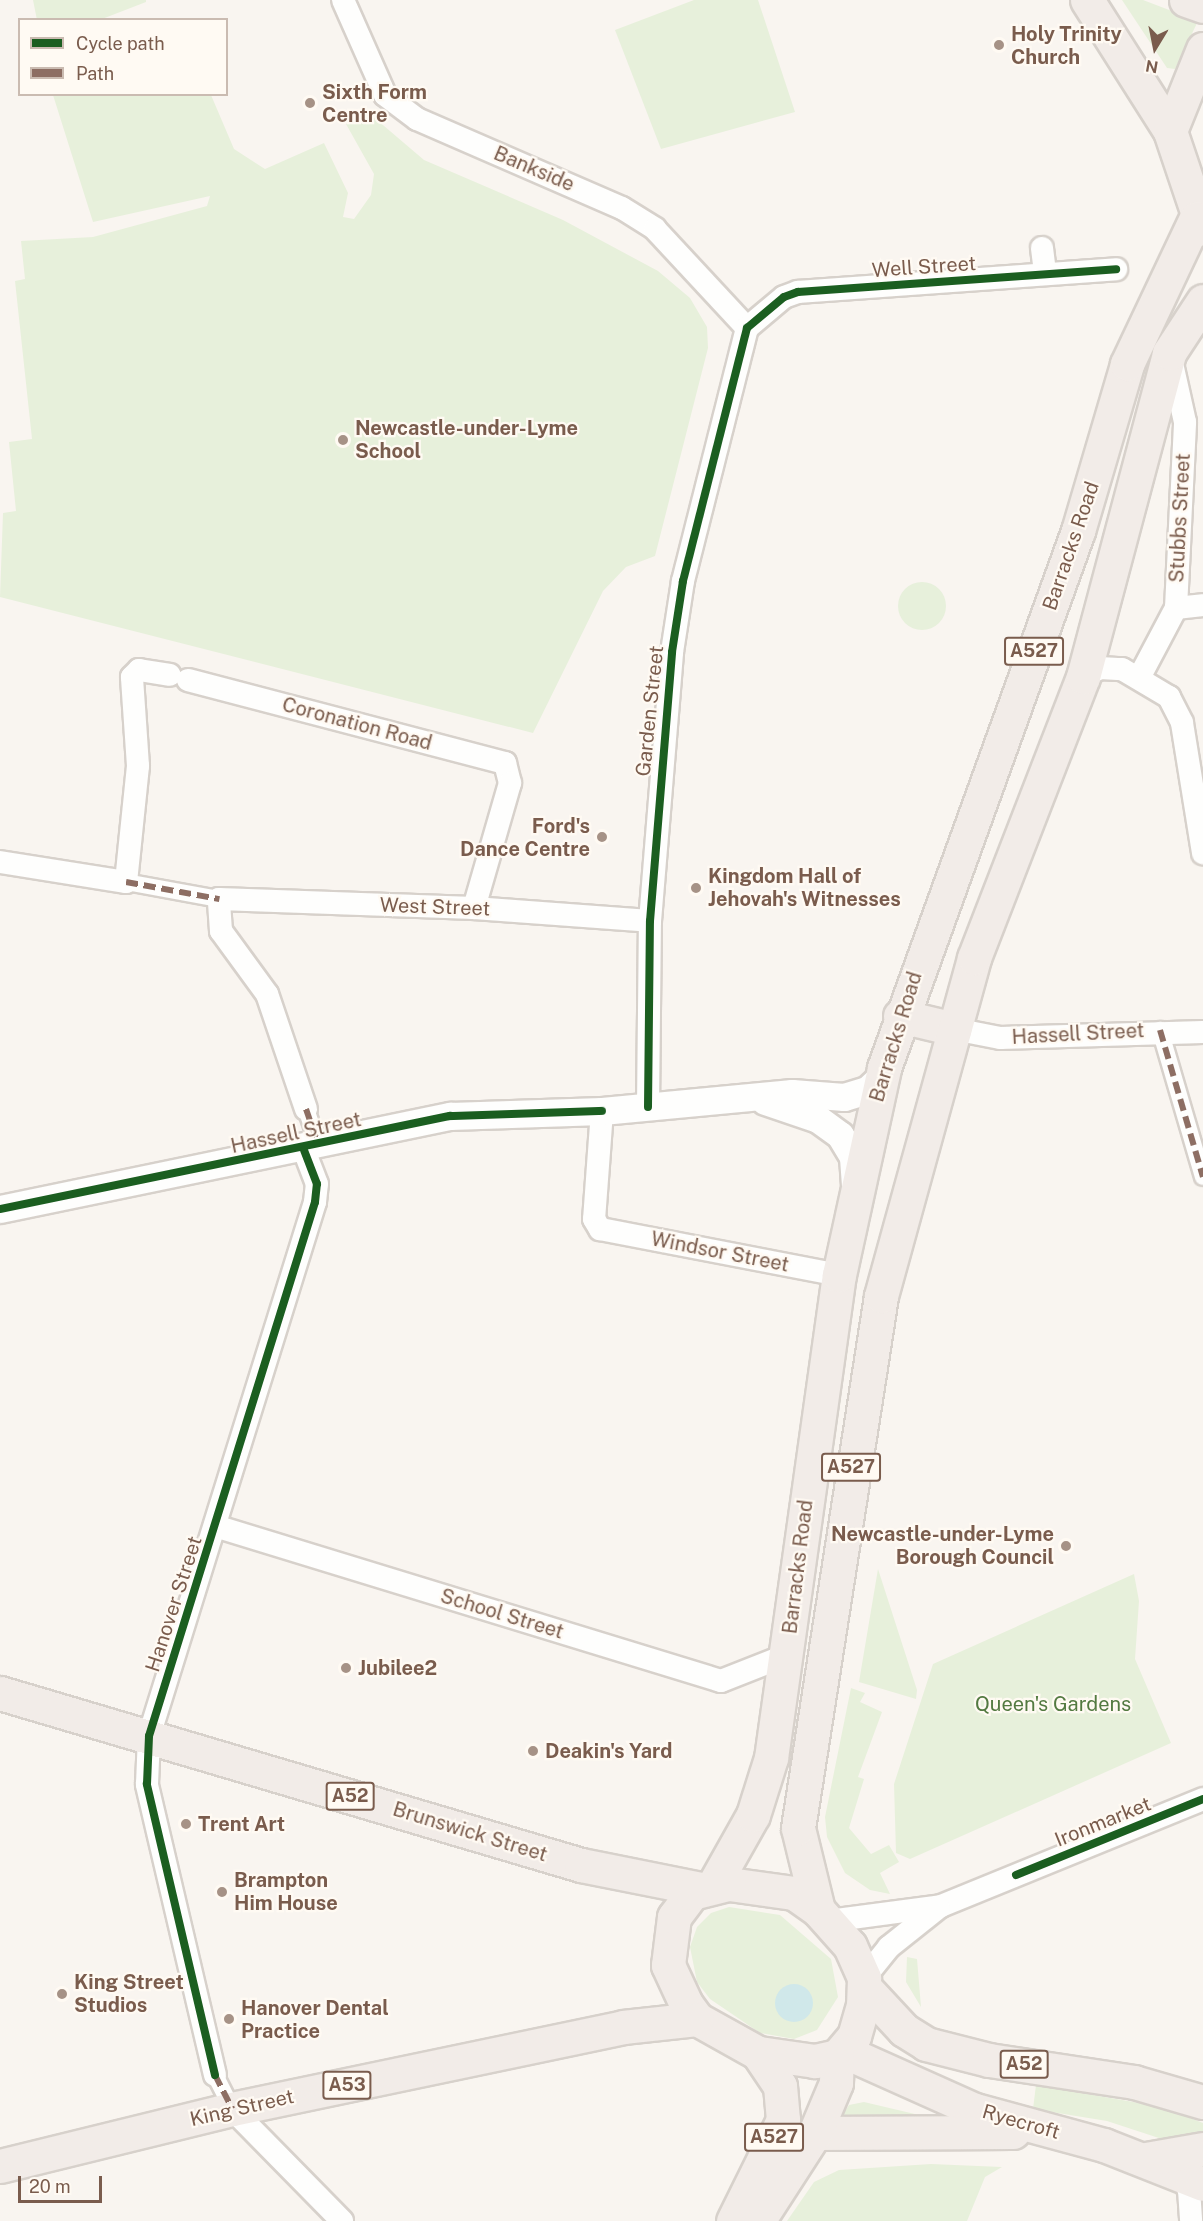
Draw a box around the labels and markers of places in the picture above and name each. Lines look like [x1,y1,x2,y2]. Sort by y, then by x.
place label: Holy Trinity Church [1011,22,1122,69]
marker: Holy Trinity Church [992,38,1006,52]
place label: Sixth Form Centre [322,80,427,127]
marker: Sixth Form Centre [303,96,317,110]
place label: Newcastle-under-Lyme School [355,416,578,463]
marker: Newcastle-under-Lyme School [336,433,350,447]
place label: Ford's Dance Centre [460,814,590,861]
marker: Ford's Dance Centre [595,830,609,844]
place label: Kingdom Hall of Jehovah's Witnesses [708,864,901,911]
marker: Kingdom Hall of Jehovah's Witnesses [689,881,703,895]
place label: Newcastle-under-Lyme Borough Council [831,1523,1054,1570]
marker: Newcastle-under-Lyme Borough Council [1059,1539,1073,1553]
place label: Jubilee2 [358,1656,437,1680]
marker: Jubilee2 [339,1661,353,1675]
place label: Deakin's Yard [545,1739,673,1763]
marker: Deakin's Yard [526,1744,540,1758]
place label: Trent Art [198,1812,285,1836]
marker: Trent Art [179,1817,193,1831]
place label: Brampton Him House [234,1868,338,1915]
marker: Brampton Him House [215,1885,229,1899]
place label: King Street Studios [74,1970,184,2017]
marker: King Street Studios [55,1987,69,2001]
place label: Hanover Dental Practice [241,1996,389,2043]
marker: Hanover Dental Practice [222,2012,236,2026]

